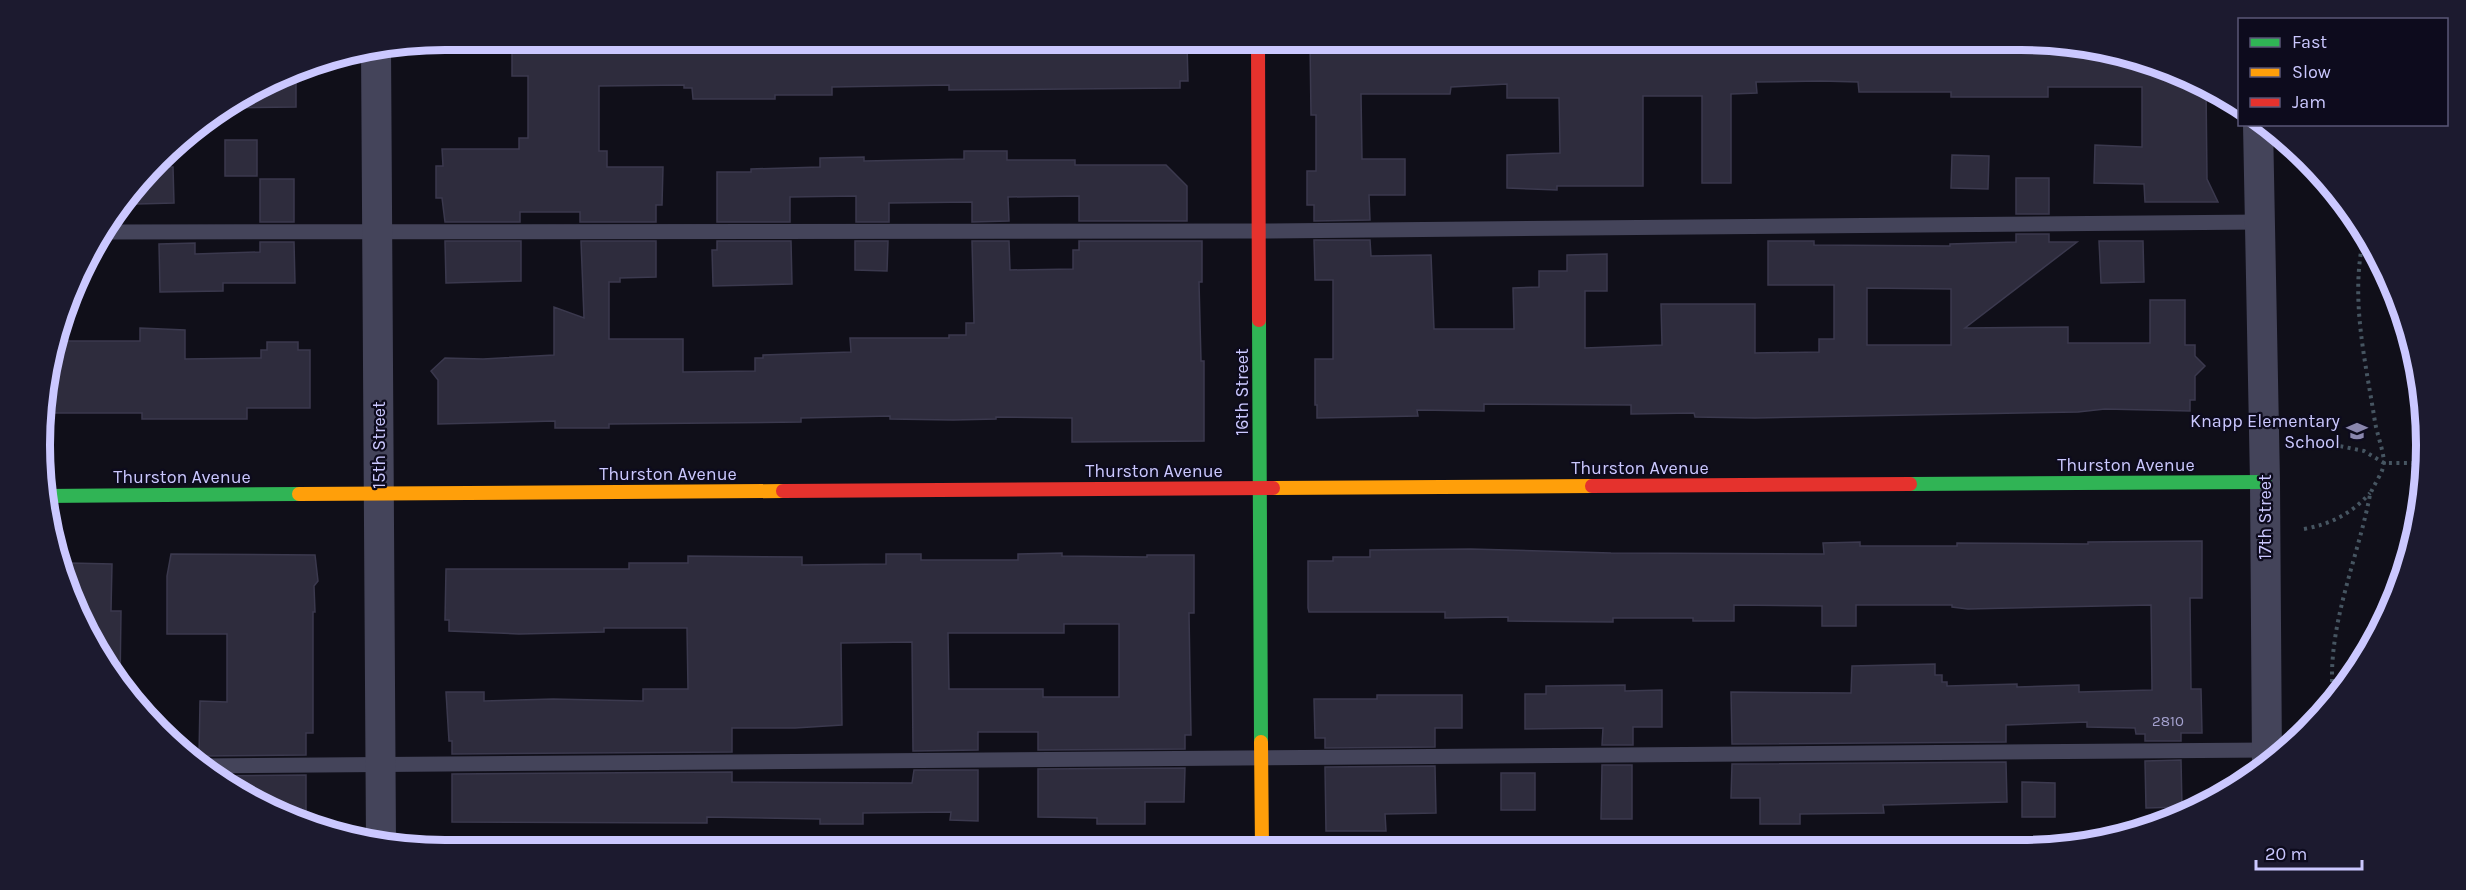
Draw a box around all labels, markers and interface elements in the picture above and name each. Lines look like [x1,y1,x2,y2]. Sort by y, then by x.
legend [2238,18,2448,126]
text: Fast [2292,31,2327,53]
text: Slow [2292,61,2331,83]
text: Jam [2292,91,2326,113]
street label: 16th Street [1231,348,1253,436]
street label: 15th Street [368,401,390,489]
place label: Knapp Elementary School [2190,410,2341,453]
school or university icon: Knapp Elementary School [2345,419,2369,443]
street label: Thurston Avenue [2057,454,2195,476]
street label: Thurston Avenue [1571,457,1709,479]
street label: Thurston Avenue [1085,460,1223,482]
street label: Thurston Avenue [599,463,737,485]
street label: Thurston Avenue [113,466,251,488]
street label: 17th Street [2254,474,2276,560]
house number: 2810 [2152,712,2184,730]
scale bar [2256,833,2362,871]
text: 20 m [2265,843,2307,865]

